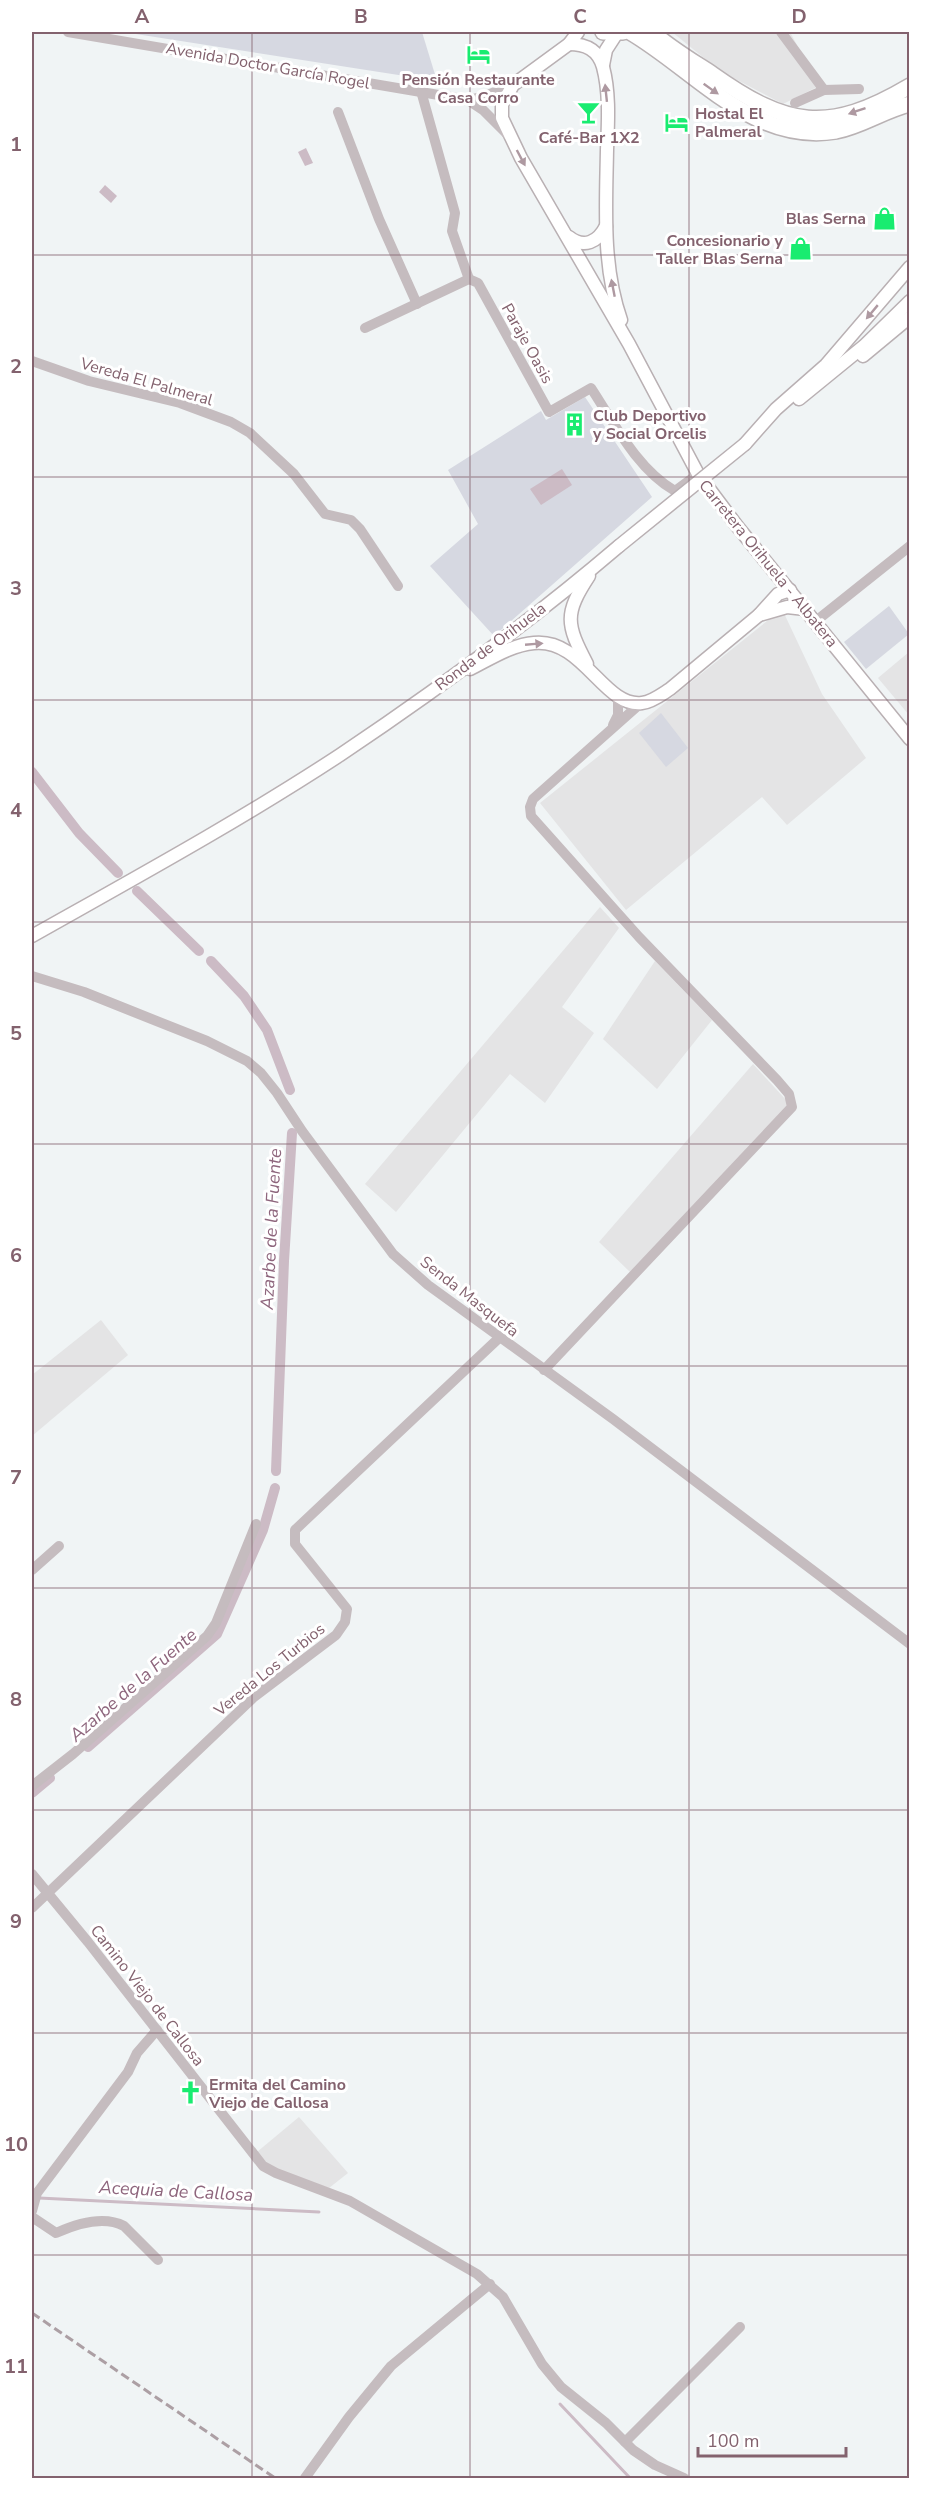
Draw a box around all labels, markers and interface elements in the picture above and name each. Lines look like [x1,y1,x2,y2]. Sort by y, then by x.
text: A [135,3,150,30]
text: B [354,3,368,30]
text: C [573,3,587,30]
text: D [791,3,807,30]
street label: Avenida Doctor García Rogel [164,37,372,95]
hotel icon: Pensión Restaurante Casa Corro [465,41,491,67]
place label: Pensión Restaurante Casa Corro [401,69,555,109]
one-way arrow [702,83,718,95]
one-way arrow [601,84,611,103]
bar icon: Café-Bar 1X2 [576,99,602,125]
place label: Hostal El Palmeral [695,103,763,143]
one-way arrow [848,107,866,117]
hotel icon: Hostal El Palmeral [664,109,690,135]
place label: Café-Bar 1X2 [538,127,640,149]
text: 1 [10,131,22,158]
one-way arrow [516,150,526,167]
shop icon: Blas Serna [871,205,897,231]
place label: Blas Serna [786,208,866,230]
place label: Concesionario y Taller Blas Serna [656,230,784,270]
shop icon: Concesionario y Taller Blas Serna [788,236,814,262]
one-way arrow [608,278,617,297]
street label: Paraje Oasis [496,299,558,388]
one-way arrow [866,304,879,319]
street label: Vereda El Palmeral [77,352,216,411]
text: 2 [10,353,22,380]
place label: Club Deportivo y Social Orcelis [592,405,707,445]
building icon: Club Deportivo y Social Orcelis [562,411,588,437]
street label: Carretera Orihuela - Albatera [694,475,843,652]
text: 3 [10,575,22,602]
street label: Ronda de Orihuela [431,598,551,696]
one-way arrow [525,639,544,649]
text: 4 [10,797,22,824]
text: 5 [10,1020,22,1047]
water label: Azarbe de la Fuente [255,1147,287,1311]
text: 6 [10,1242,22,1269]
street label: Senda Masquefa [415,1251,523,1342]
text: 7 [10,1464,22,1491]
street label: Vereda Los Turbios [209,1618,330,1722]
water label: Azarbe de la Fuente [63,1623,202,1748]
text: 8 [10,1686,22,1713]
text: 9 [10,1908,22,1935]
street label: Camino Viejo de Callosa [85,1920,209,2071]
place label: Ermita del Camino Viejo de Callosa [208,2074,346,2114]
church icon: Ermita del Camino Viejo de Callosa [178,2080,204,2106]
text: 10 [4,2131,28,2158]
water label: Acequia de Callosa [97,2175,254,2207]
text: 11 [4,2353,28,2380]
scale bar [698,2420,846,2458]
text: 100 m [707,2429,759,2453]

